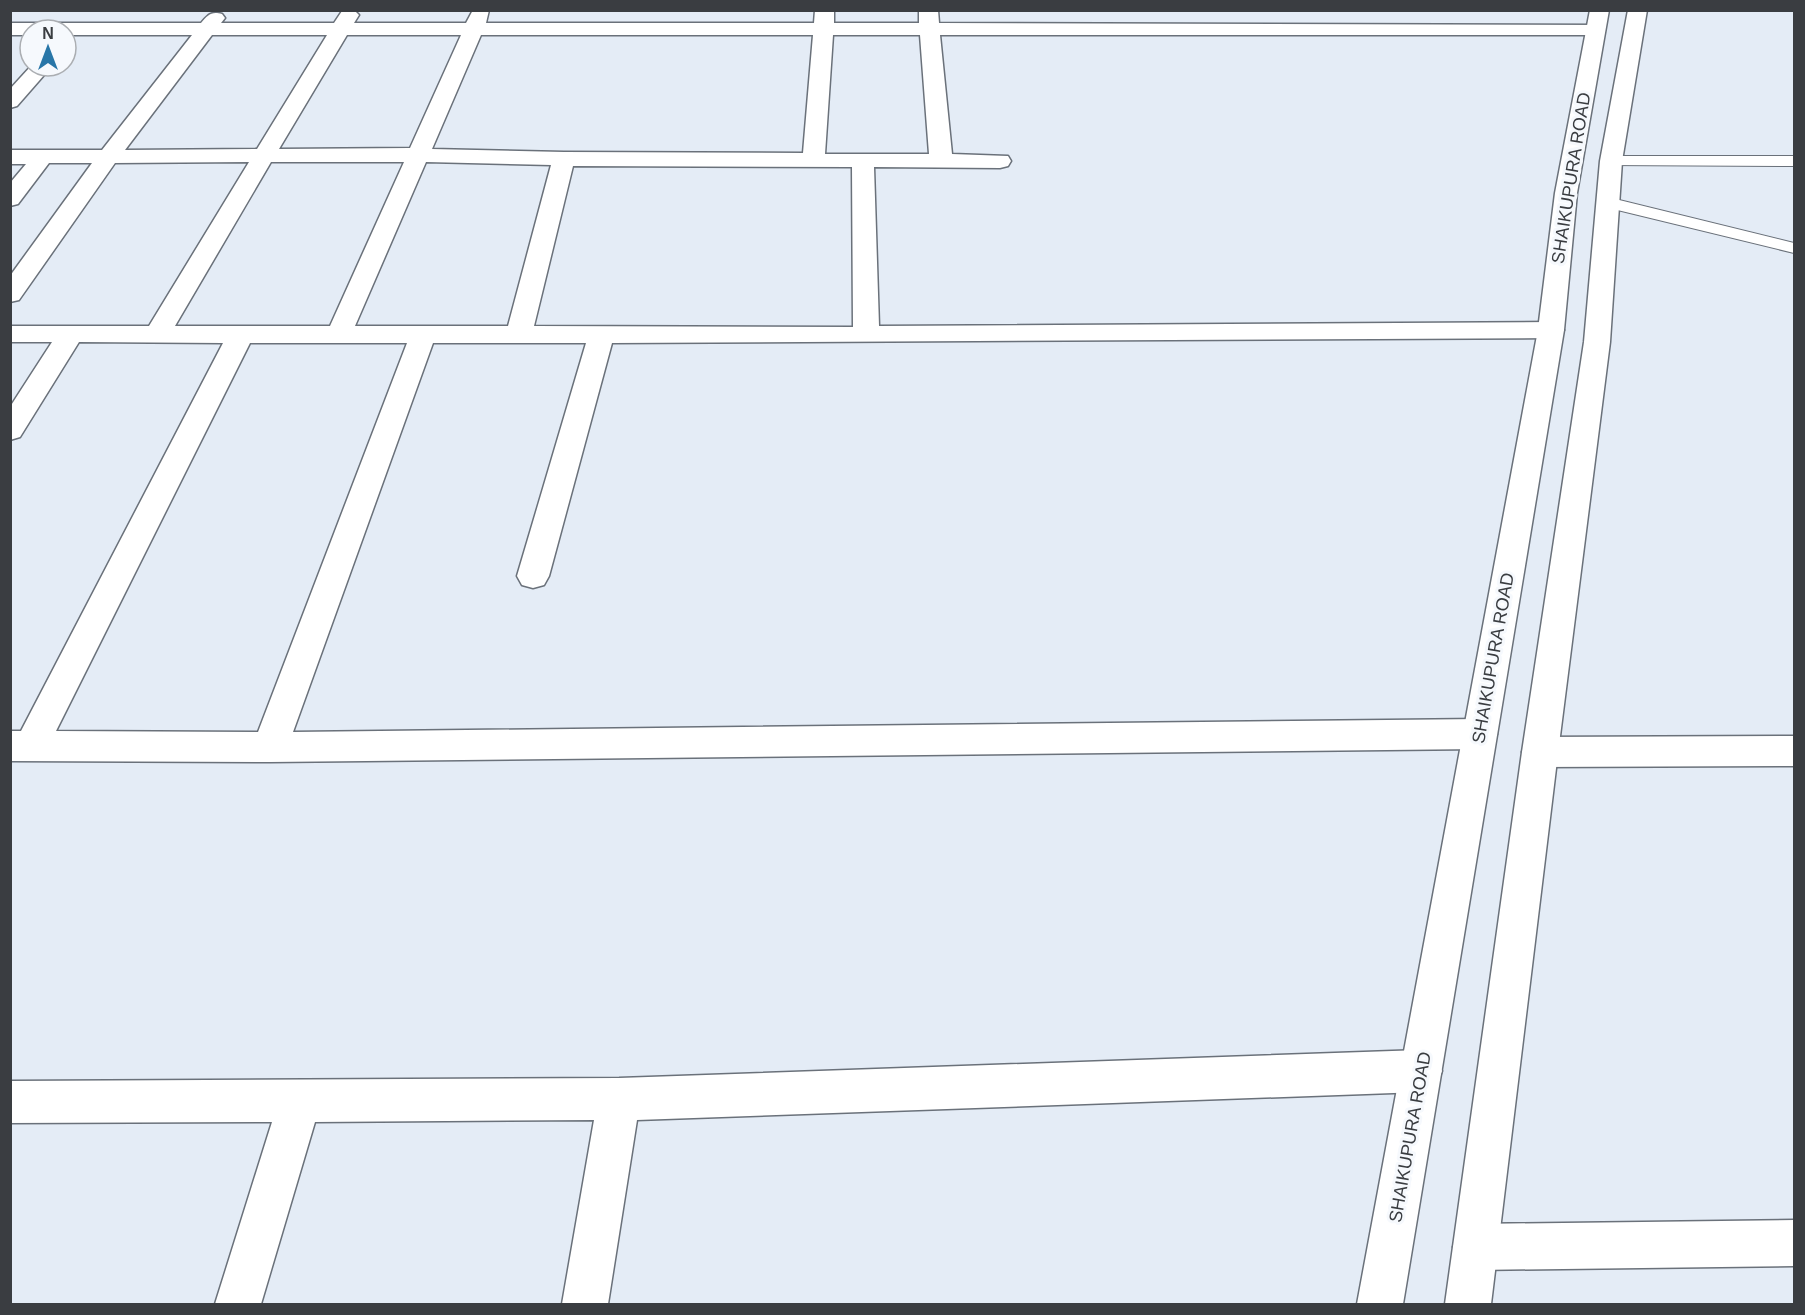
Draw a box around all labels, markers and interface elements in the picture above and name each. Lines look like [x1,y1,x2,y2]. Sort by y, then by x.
north arrow [18,18,78,78]
text: N [42,25,54,42]
street label: SHAIKUPURA ROAD [1548,91,1594,265]
street label: SHAIKUPURA ROAD [1468,571,1518,745]
street label: SHAIKUPURA ROAD [1385,1050,1435,1224]

